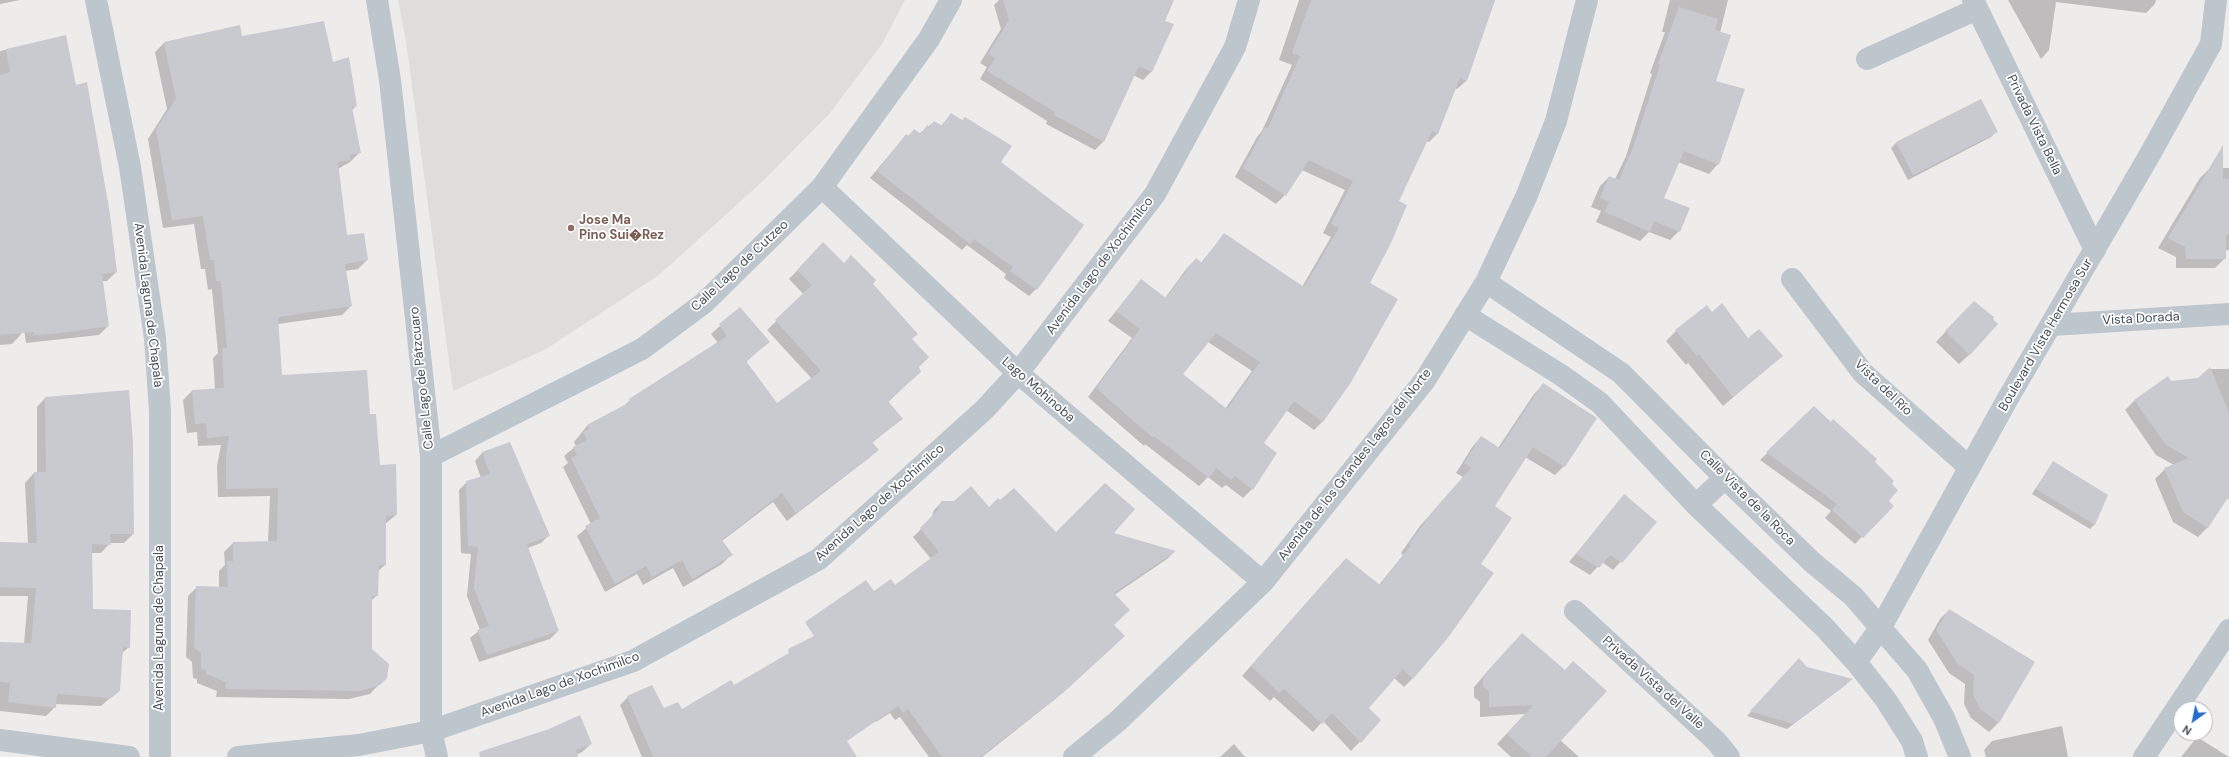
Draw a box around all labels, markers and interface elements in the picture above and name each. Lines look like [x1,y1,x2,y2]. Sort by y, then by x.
street label: Privada Vista Bella [2003,72,2065,178]
street label: Avenida Lago de Xochimilco [1043,194,1157,338]
place label: Jose Ma Pino Sui�Rez [579,213,664,244]
street label: Calle Lago de Cutzeo [688,217,792,315]
street label: Avenida Laguna de Chapala [130,222,166,388]
marker: Jose Ma Pino Sui�Rez [566,223,576,233]
street label: Boulevard Vista Hermosa Sur [1996,256,2096,414]
street label: Calle Lago de Pátzcuaro [407,306,437,450]
street label: Vista Dorada [2102,309,2180,329]
street label: Lago Mohinoba [998,354,1078,426]
street label: Vista del Río [1851,357,1915,419]
street label: Avenida de los Grandes Lagos del Norte [1275,366,1435,564]
street label: Avenida Lago de Xochimilco [812,441,948,565]
street label: Calle Vista de la Roca [1696,447,1798,549]
street label: Avenida Laguna de Chapala [152,545,168,711]
street label: Privada Vista del Valle [1599,633,1707,733]
street label: Avenida Lago de Xochimilco [478,649,642,721]
north arrow [2173,701,2213,741]
text: N [2180,722,2194,738]

